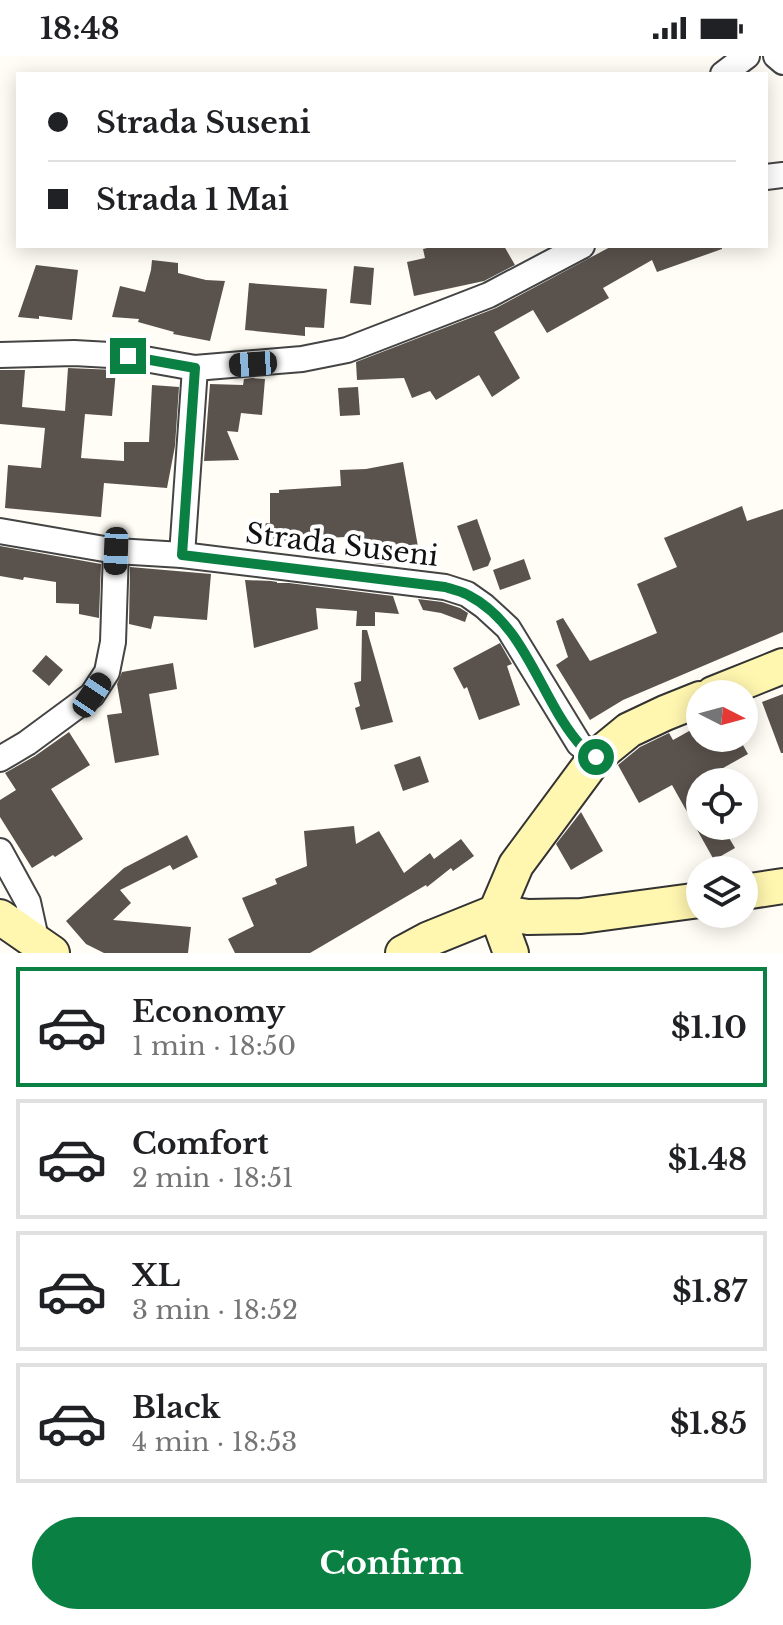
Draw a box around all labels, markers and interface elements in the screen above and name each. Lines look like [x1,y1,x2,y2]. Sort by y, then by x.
text: 18:48 [40,10,120,47]
text: Strada Suseni [96,104,311,141]
text: Strada 1 Mai [96,181,289,218]
route end [110,338,146,374]
car [228,350,278,378]
street label: Strada Suseni [244,516,440,574]
car [103,527,129,575]
car [69,668,115,722]
north arrow [686,680,758,752]
map controls [686,680,758,928]
route start [578,739,614,775]
button: locate [686,768,758,840]
button: layers [686,856,758,928]
icon: car [36,991,108,1063]
text: Economy [132,993,285,1030]
text: $1.10 [671,1009,747,1046]
text: 1 min · 18:50 [132,1030,296,1062]
icon: car [36,1123,108,1195]
text: Comfort [132,1125,269,1162]
text: $1.48 [668,1141,747,1178]
text: 2 min · 18:51 [132,1162,294,1194]
icon: car [36,1255,108,1327]
text: XL [132,1257,180,1294]
text: $1.87 [672,1273,747,1310]
text: 3 min · 18:52 [132,1294,298,1326]
icon: car [36,1387,108,1459]
text: Black [132,1389,220,1426]
text: $1.85 [670,1405,747,1442]
text: 4 min · 18:53 [132,1426,297,1458]
button: Confirm [32,1517,751,1609]

